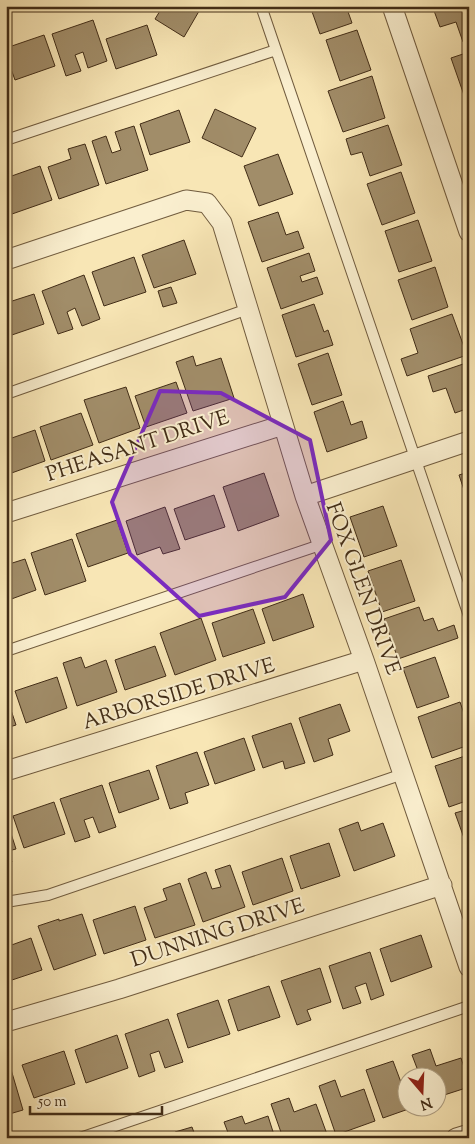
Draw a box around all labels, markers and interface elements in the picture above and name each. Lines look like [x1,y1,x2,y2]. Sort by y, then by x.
street label: PHEASANT DRIVE [43,403,234,491]
street label: FOX GLEN DRIVE [317,499,407,680]
street label: ARBORSIDE DRIVE [79,651,279,739]
street label: DUNNING DRIVE [127,892,309,976]
north arrow [398,1066,448,1116]
scale bar [30,1084,162,1116]
text: N [417,1091,434,1114]
text: 50 m [37,1092,67,1113]

